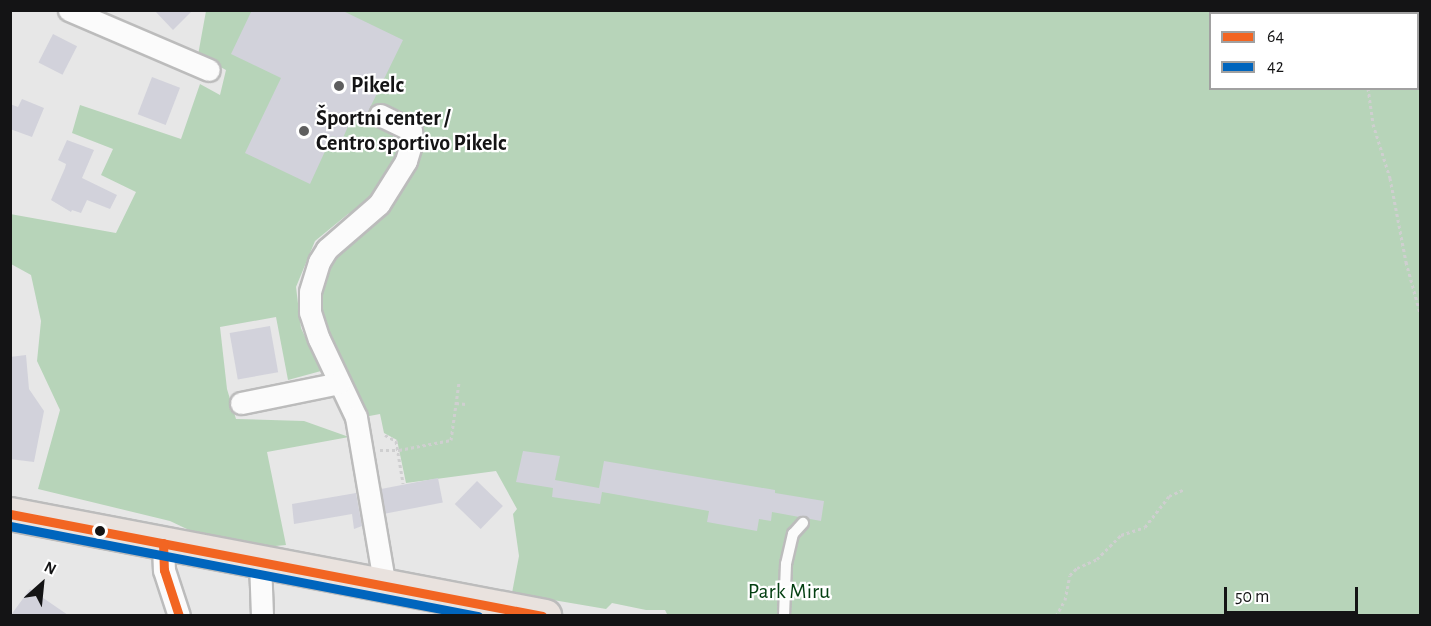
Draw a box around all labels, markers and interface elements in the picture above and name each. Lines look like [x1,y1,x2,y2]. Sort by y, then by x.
legend [1209,12,1419,90]
text: 64 [1267,28,1284,46]
text: 42 [1267,58,1284,76]
place label: Pikelc [351,73,404,99]
marker: Pikelc [332,79,346,93]
place label: Športni center / Centro sportivo Pikelc [316,105,507,156]
marker: Športni center / Centro sportivo Pikelc [297,124,311,138]
unlabelled marker [94,525,106,537]
north arrow [12,554,72,614]
text: N [42,558,59,578]
scale bar [1227,575,1360,613]
park label: Park Miru [748,579,830,605]
text: 50 m [1235,588,1269,606]

